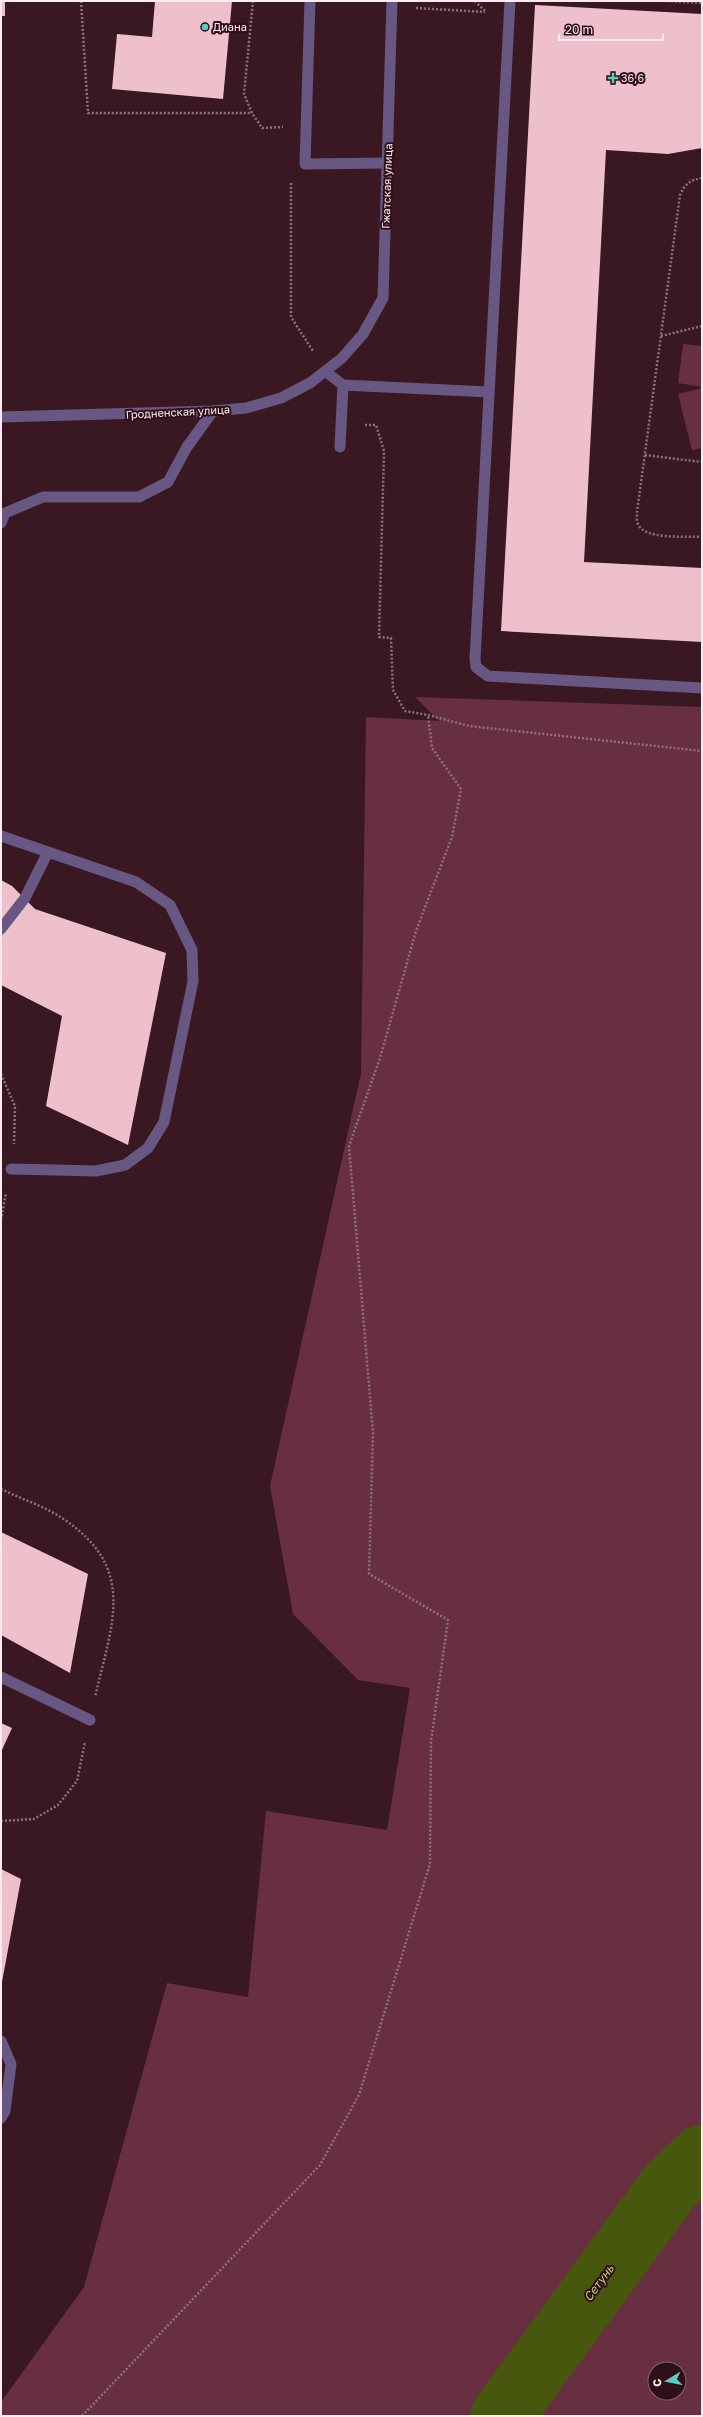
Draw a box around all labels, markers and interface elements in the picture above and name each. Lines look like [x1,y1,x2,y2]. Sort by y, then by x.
scale bar [559,16,663,42]
place label: Диана [213,20,247,33]
marker: Диана [200,22,210,32]
text: 20 m [565,22,593,37]
place label: 36,6 [621,71,644,84]
marker: 36,6 [608,73,618,83]
street label: Гжатская улица [379,143,394,229]
street label: Гродненская улица [126,402,230,421]
water label: Сетунь [580,2261,617,2304]
north arrow [647,2361,687,2401]
text: С [650,2378,664,2388]

